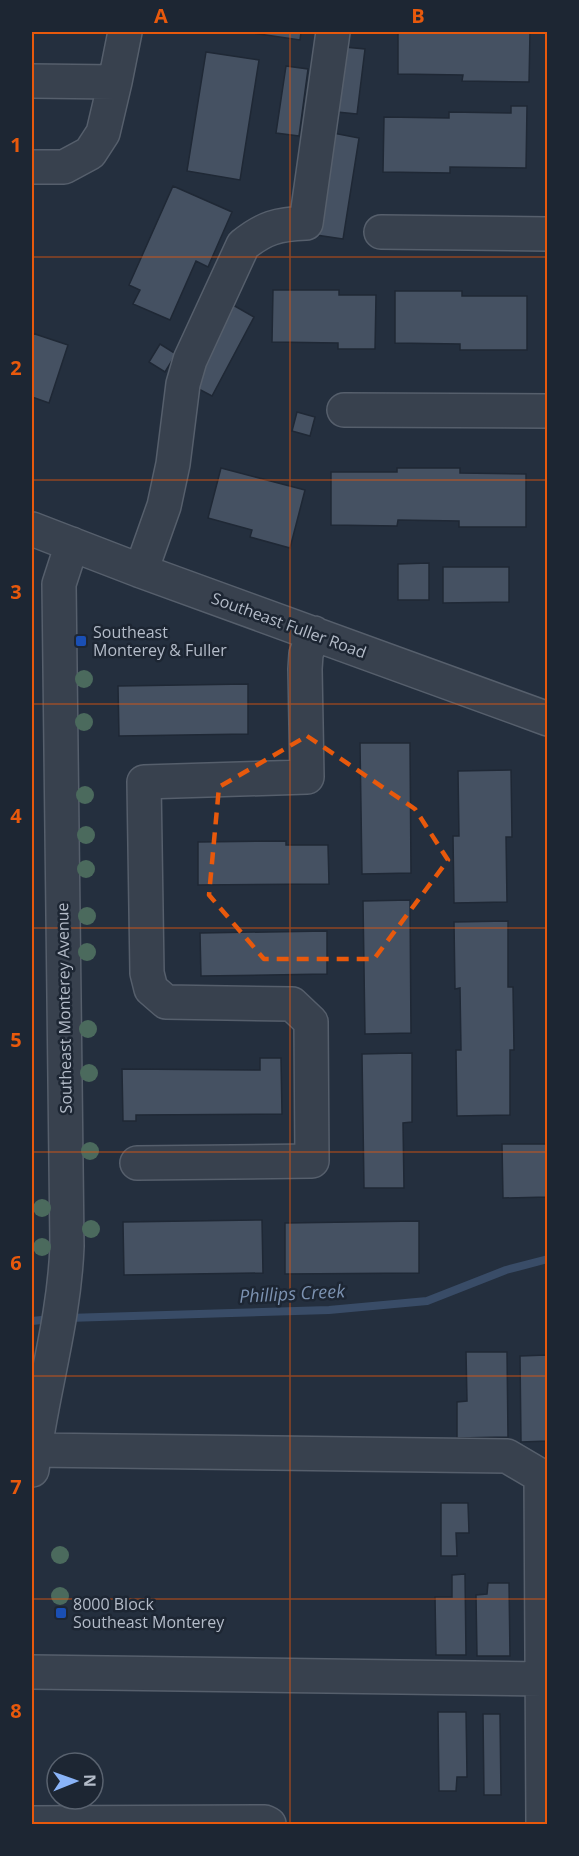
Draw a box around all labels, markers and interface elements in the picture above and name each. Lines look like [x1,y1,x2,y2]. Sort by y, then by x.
text: A [154,2,168,29]
text: B [411,2,425,29]
text: 1 [10,131,22,158]
text: 2 [10,354,22,381]
text: 3 [10,578,22,605]
street label: Southeast Fuller Road [209,587,369,663]
place label: Southeast Monterey & Fuller [93,621,227,661]
marker: Southeast Monterey & Fuller [74,634,88,648]
text: 4 [10,802,22,829]
street label: Southeast Monterey Avenue [51,902,77,1114]
text: 5 [10,1026,22,1053]
text: 6 [10,1249,22,1276]
water label: Phillips Creek [238,1278,347,1308]
text: 7 [10,1473,22,1500]
place label: 8000 Block Southeast Monterey [73,1593,225,1633]
marker: 8000 Block Southeast Monterey [54,1606,68,1620]
text: 8 [10,1697,22,1724]
north arrow [45,1751,105,1811]
text: N [79,1774,101,1787]

